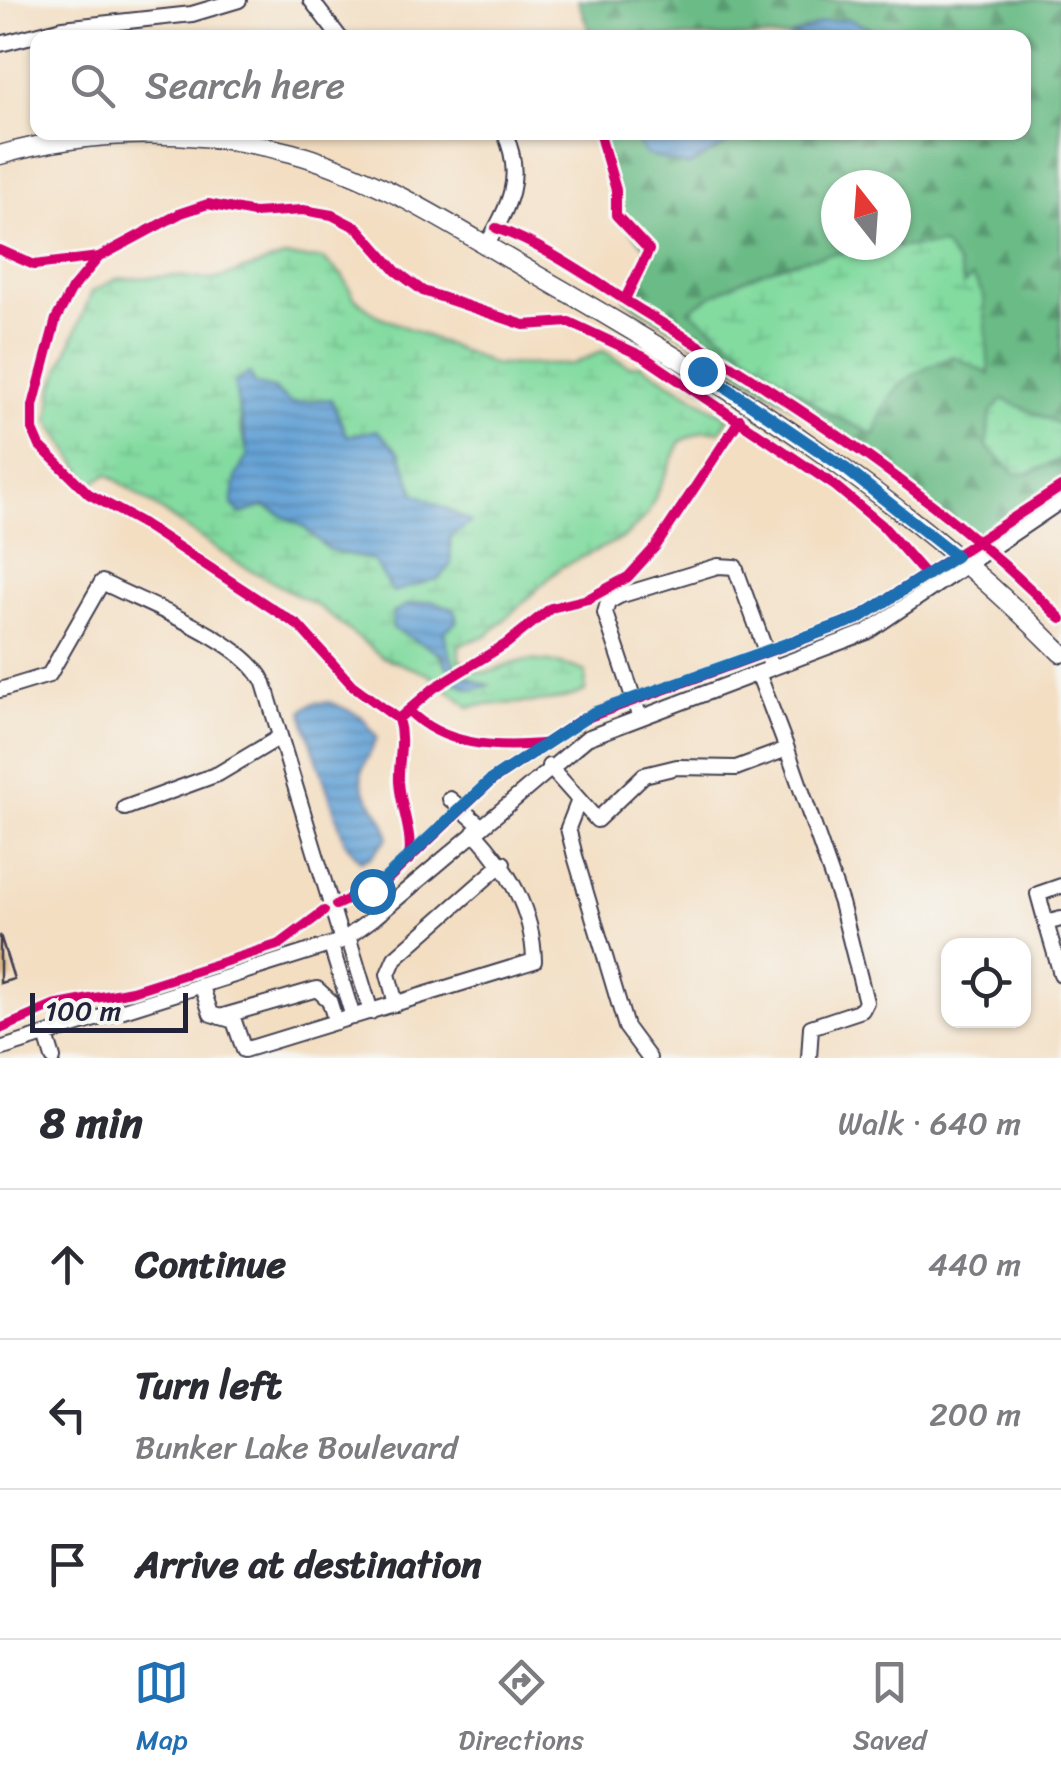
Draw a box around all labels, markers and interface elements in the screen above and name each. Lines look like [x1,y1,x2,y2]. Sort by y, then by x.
search box [30,30,1031,140]
text: Search here [145,52,345,119]
icon: search [65,58,120,113]
north arrow [821,170,911,260]
route end [680,349,726,395]
route start [350,869,396,915]
map controls [941,938,1031,1028]
button: locate [941,938,1031,1028]
text: 100 m [45,986,121,1035]
scale bar [30,988,188,1032]
text: 8 min [40,1086,143,1160]
text: Walk · 640 m [838,1095,1021,1152]
text: Continue [135,1231,286,1298]
text: 440 m [928,1236,1021,1293]
icon: ahead [40,1237,95,1292]
text: Turn left [135,1352,281,1419]
text: 200 m [929,1386,1021,1443]
icon: left [40,1387,95,1442]
text: Bunker Lake Boulevard [135,1419,458,1476]
text: Arrive at destination [135,1531,482,1598]
icon: arrive [40,1537,95,1592]
tab: Map [134,1655,189,1764]
tab: Directions [458,1655,584,1764]
tab: Saved [853,1655,927,1764]

